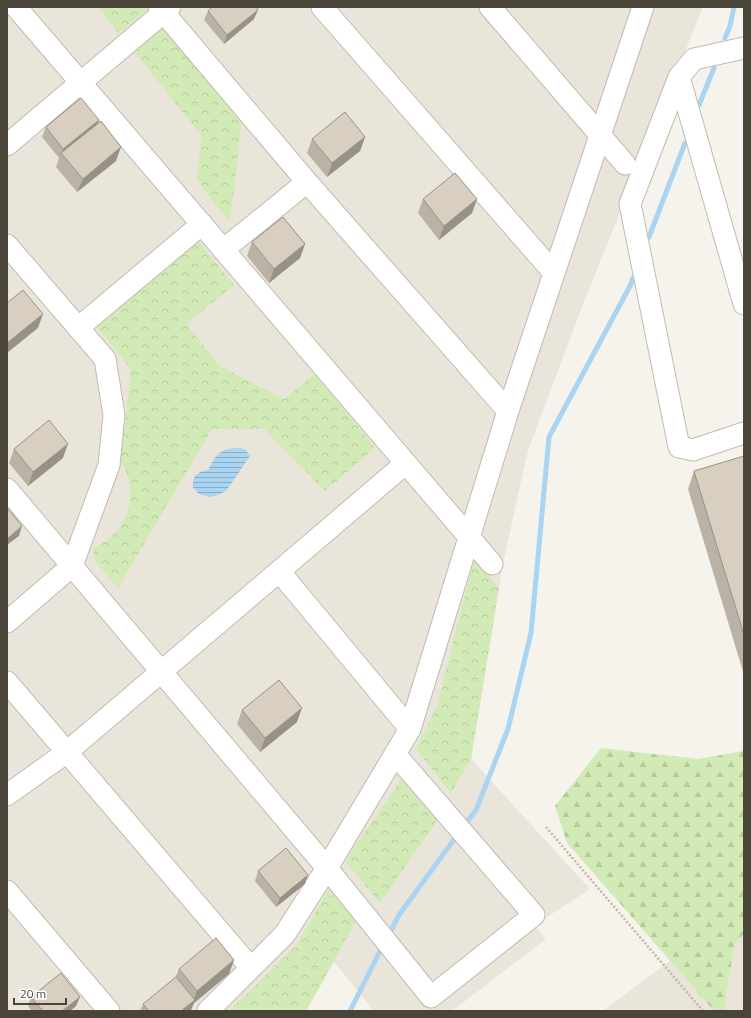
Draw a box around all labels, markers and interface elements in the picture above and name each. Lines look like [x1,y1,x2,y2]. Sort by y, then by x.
scale bar [14,980,66,1006]
text: 20 m [20,984,46,1003]

